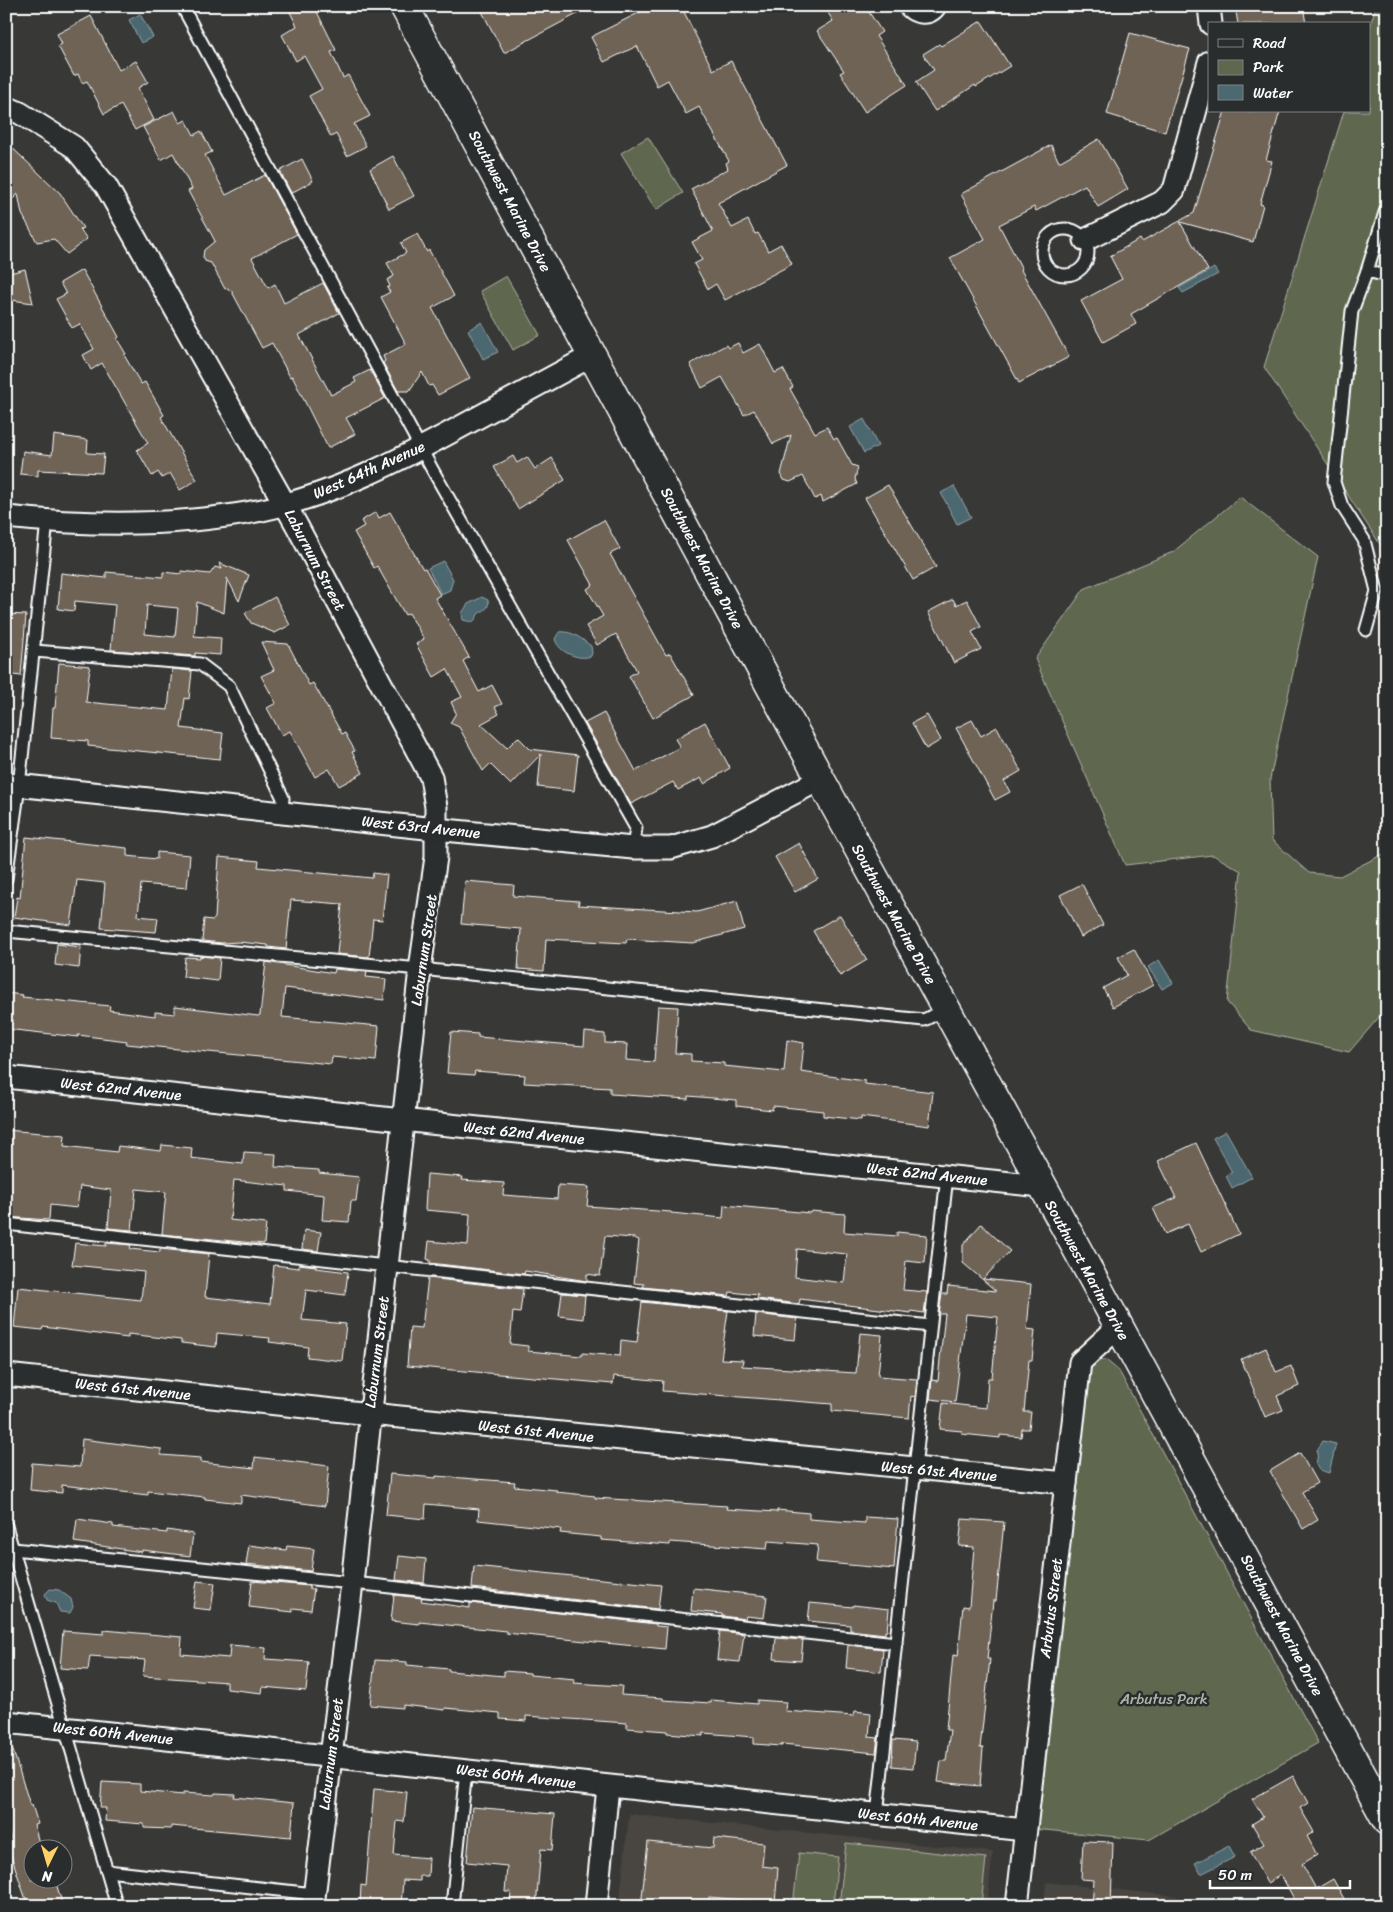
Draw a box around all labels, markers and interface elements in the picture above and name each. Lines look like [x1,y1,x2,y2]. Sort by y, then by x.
legend [1208,22,1370,112]
text: Road [1253,30,1286,56]
text: Park [1253,54,1284,80]
text: Water [1253,80,1293,106]
street label: Southwest Marine Drive [462,125,559,277]
street label: West 64th Avenue [309,434,429,506]
street label: Southwest Marine Drive [654,482,751,634]
street label: Laburnum Street [277,504,353,616]
street label: West 63rd Avenue [360,808,482,846]
street label: Southwest Marine Drive [844,839,944,990]
street label: Laburnum Street [403,892,445,1008]
street label: West 62nd Avenue [59,1070,183,1108]
street label: West 62nd Avenue [462,1114,586,1152]
street label: West 62nd Avenue [865,1155,989,1193]
street label: Southwest Marine Drive [1037,1195,1137,1346]
street label: Laburnum Street [357,1294,397,1409]
street label: West 61st Avenue [74,1370,192,1408]
street label: West 61st Avenue [477,1412,595,1450]
street label: West 61st Avenue [880,1453,998,1489]
street label: Southwest Marine Drive [1234,1549,1331,1701]
street label: Arbutus Street [1032,1556,1070,1660]
park label: Arbutus Park [1119,1686,1208,1712]
street label: Laburnum Street [311,1696,351,1811]
street label: West 60th Avenue [52,1714,174,1752]
street label: West 60th Avenue [455,1756,577,1796]
street label: West 60th Avenue [857,1800,979,1838]
north arrow [22,1840,72,1890]
scale bar [1210,1857,1350,1889]
text: 50 m [1218,1862,1253,1888]
text: N [41,1864,54,1889]

